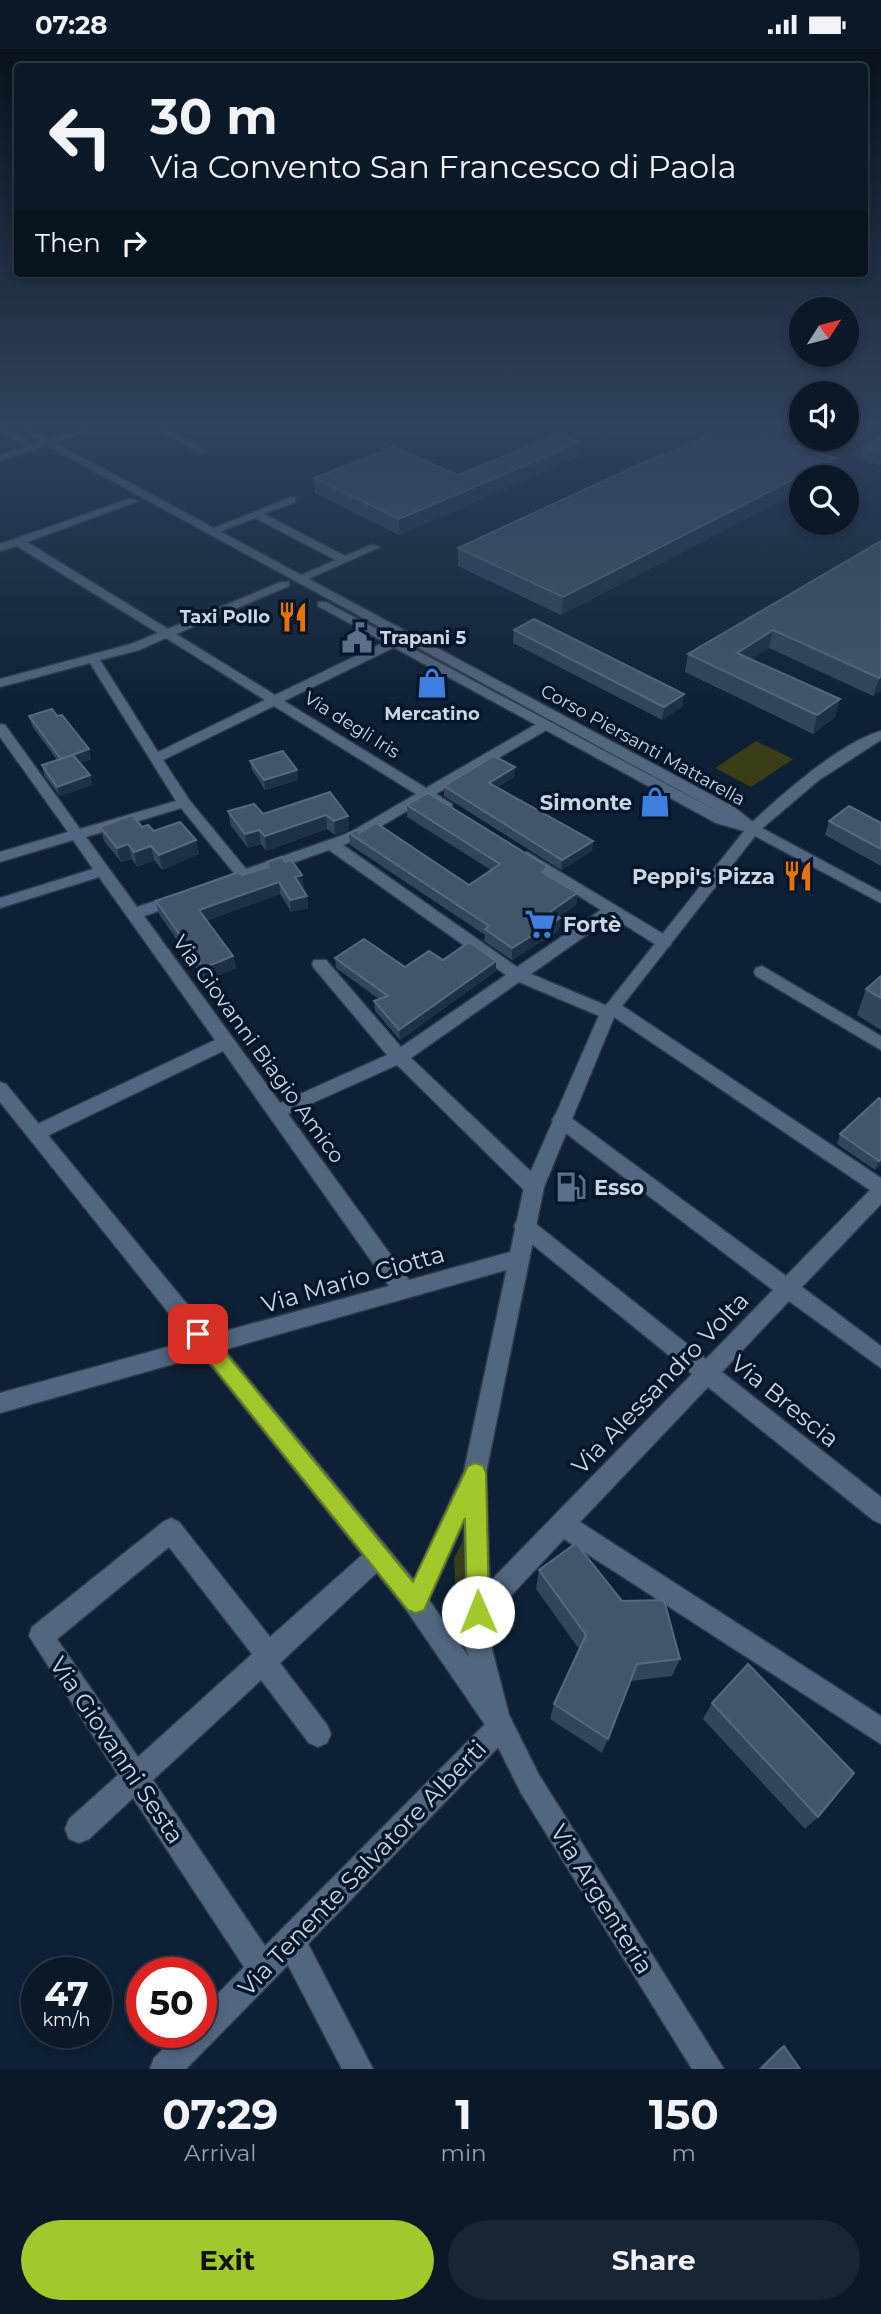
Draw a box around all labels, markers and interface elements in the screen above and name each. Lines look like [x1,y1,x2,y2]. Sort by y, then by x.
text: 07:28 [35,9,107,41]
text: 30 m [150,87,278,146]
icon: left [35,91,126,182]
text: Via Convento San Francesco di Paola [150,147,737,186]
icon: right [115,224,153,262]
text: Then [35,227,101,259]
north arrow [789,297,859,367]
map controls [789,297,859,535]
button: sound [789,381,859,451]
button: search [789,465,859,535]
restaurant icon: Taxi Pollo [276,600,310,634]
place label: Taxi Pollo [180,606,270,628]
public building icon: Trapani 5 [340,621,374,655]
place label: Trapani 5 [380,627,466,649]
shop icon: Mercatino [415,666,449,700]
street label: Corso Piersanti Mattarella [537,680,749,810]
street label: Via degli Iris [300,687,404,763]
place label: Mercatino [384,703,480,725]
shop icon: Simonte [638,785,672,819]
place label: Simonte [540,790,632,815]
restaurant icon: Peppi's Pizza [781,859,815,893]
place label: Peppi's Pizza [632,864,775,889]
supermarket icon: Fortè [523,907,557,941]
place label: Fortè [563,912,621,937]
street label: Via Giovanni Biagio Amico [168,930,350,1168]
fuel station icon: Esso [554,1170,588,1204]
place label: Esso [594,1175,644,1200]
street label: Via Mario Ciotta [258,1239,448,1319]
street label: Via Alessandro Volta [565,1286,755,1480]
pin [168,1304,228,1364]
icon: arrive [179,1315,217,1353]
street label: Via Brescia [725,1349,845,1453]
position arrow [441,1575,515,1649]
street label: Via Giovanni Sesta [44,1651,190,1849]
street label: Via Tenente Salvatore Alberti [232,1734,492,2002]
street label: Via Argenteria [544,1819,660,1979]
speed limit sign: 50 [126,1957,217,2048]
text: 47 [44,1972,89,2015]
text: km/h [42,2009,91,2031]
text: 07:29 [162,2088,278,2140]
text: 1 [455,2088,472,2140]
text: 150 [649,2088,719,2140]
text: Arrival [184,2139,257,2167]
text: min [440,2139,487,2167]
text: m [672,2139,696,2167]
button: Exit [21,2220,434,2300]
button: Share [448,2220,860,2300]

